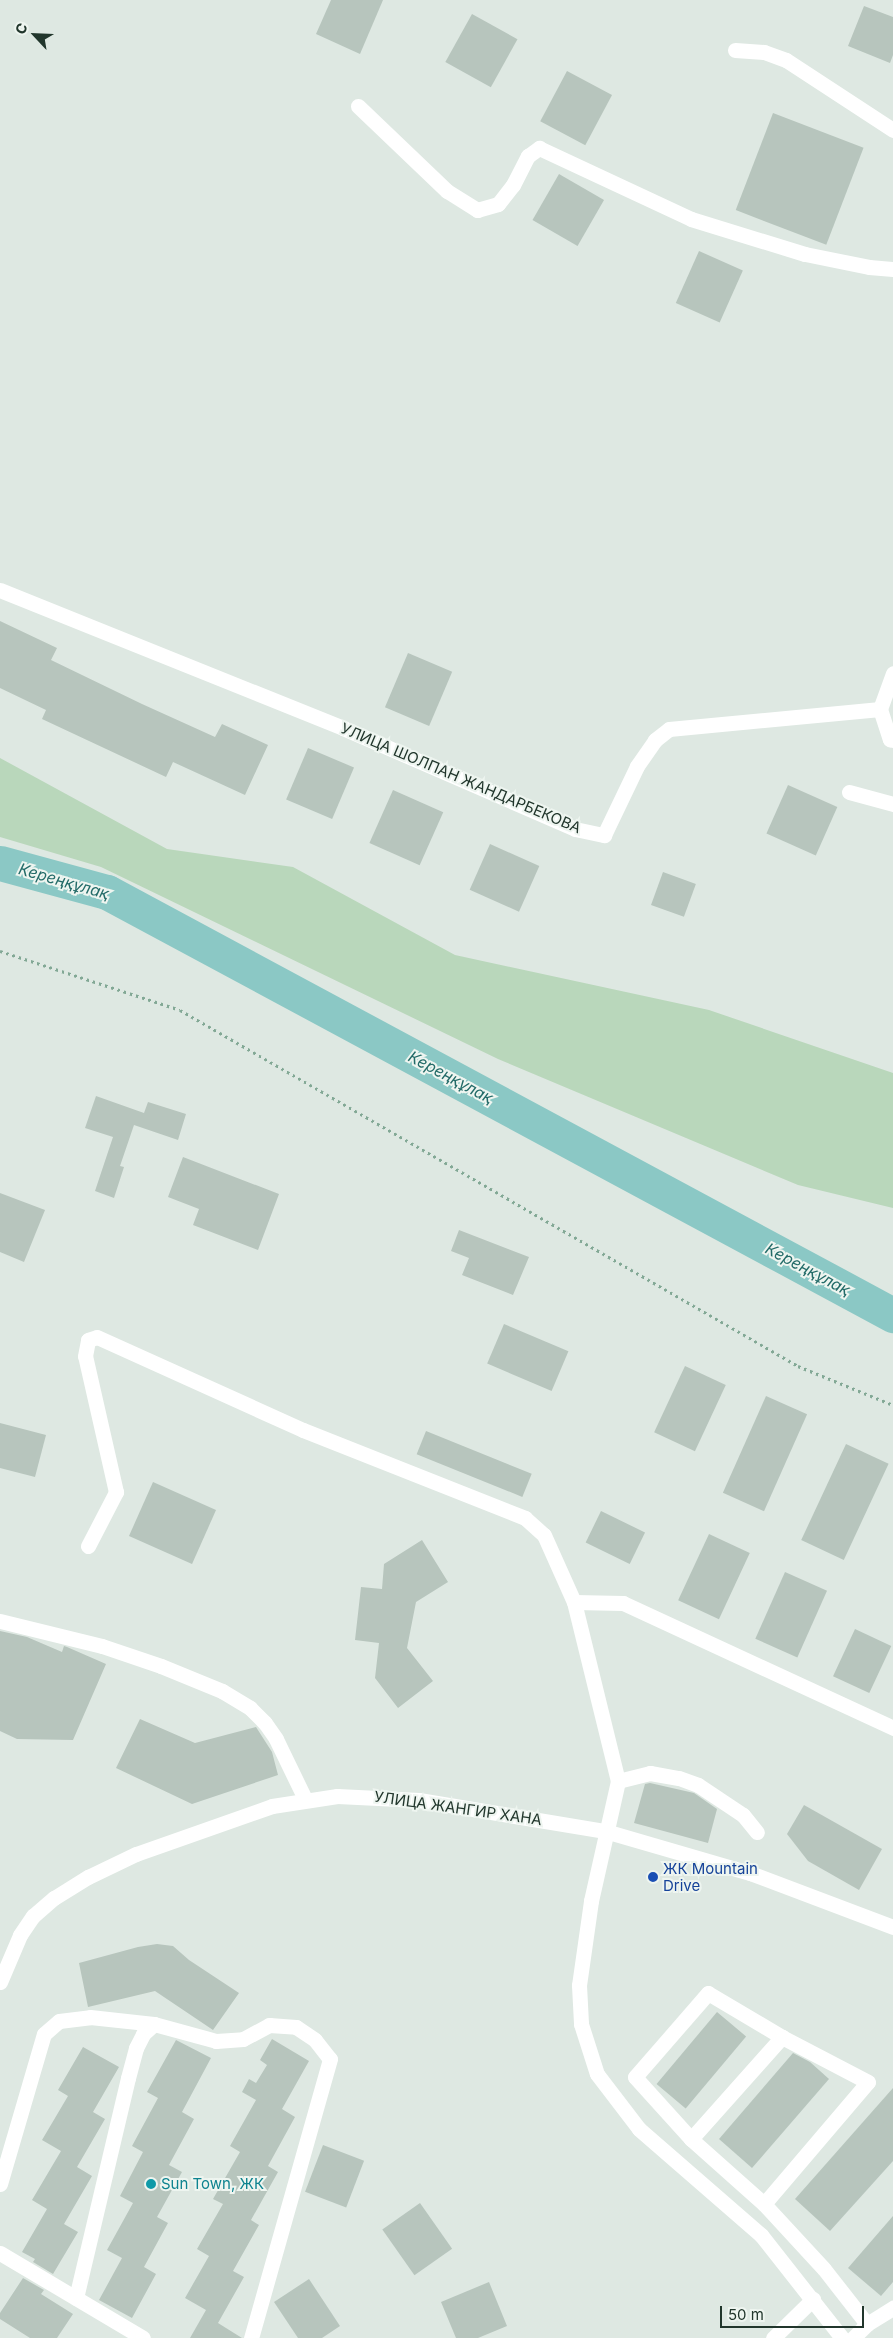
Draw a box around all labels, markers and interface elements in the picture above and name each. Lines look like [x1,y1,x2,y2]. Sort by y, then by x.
north arrow [10,10,60,60]
text: С [11,20,31,37]
street label: УЛИЦА ШОЛПАН ЖАНДАРБЕКОВА [338,719,584,837]
water label: Кереңқұлақ [16,859,112,903]
water label: Кереңқұлақ [405,1047,497,1107]
water label: Кереңқұлақ [762,1239,854,1299]
street label: УЛИЦА ЖАНГИР ХАНА [373,1787,543,1829]
place label: ЖК Mountain Drive [663,1859,758,1894]
marker: ЖК Mountain Drive [647,1871,659,1883]
place label: Sun Town, ЖК [161,2175,264,2193]
marker: Sun Town, ЖК [145,2178,157,2190]
scale bar [723,2296,867,2328]
text: 50 m [728,2305,764,2324]

